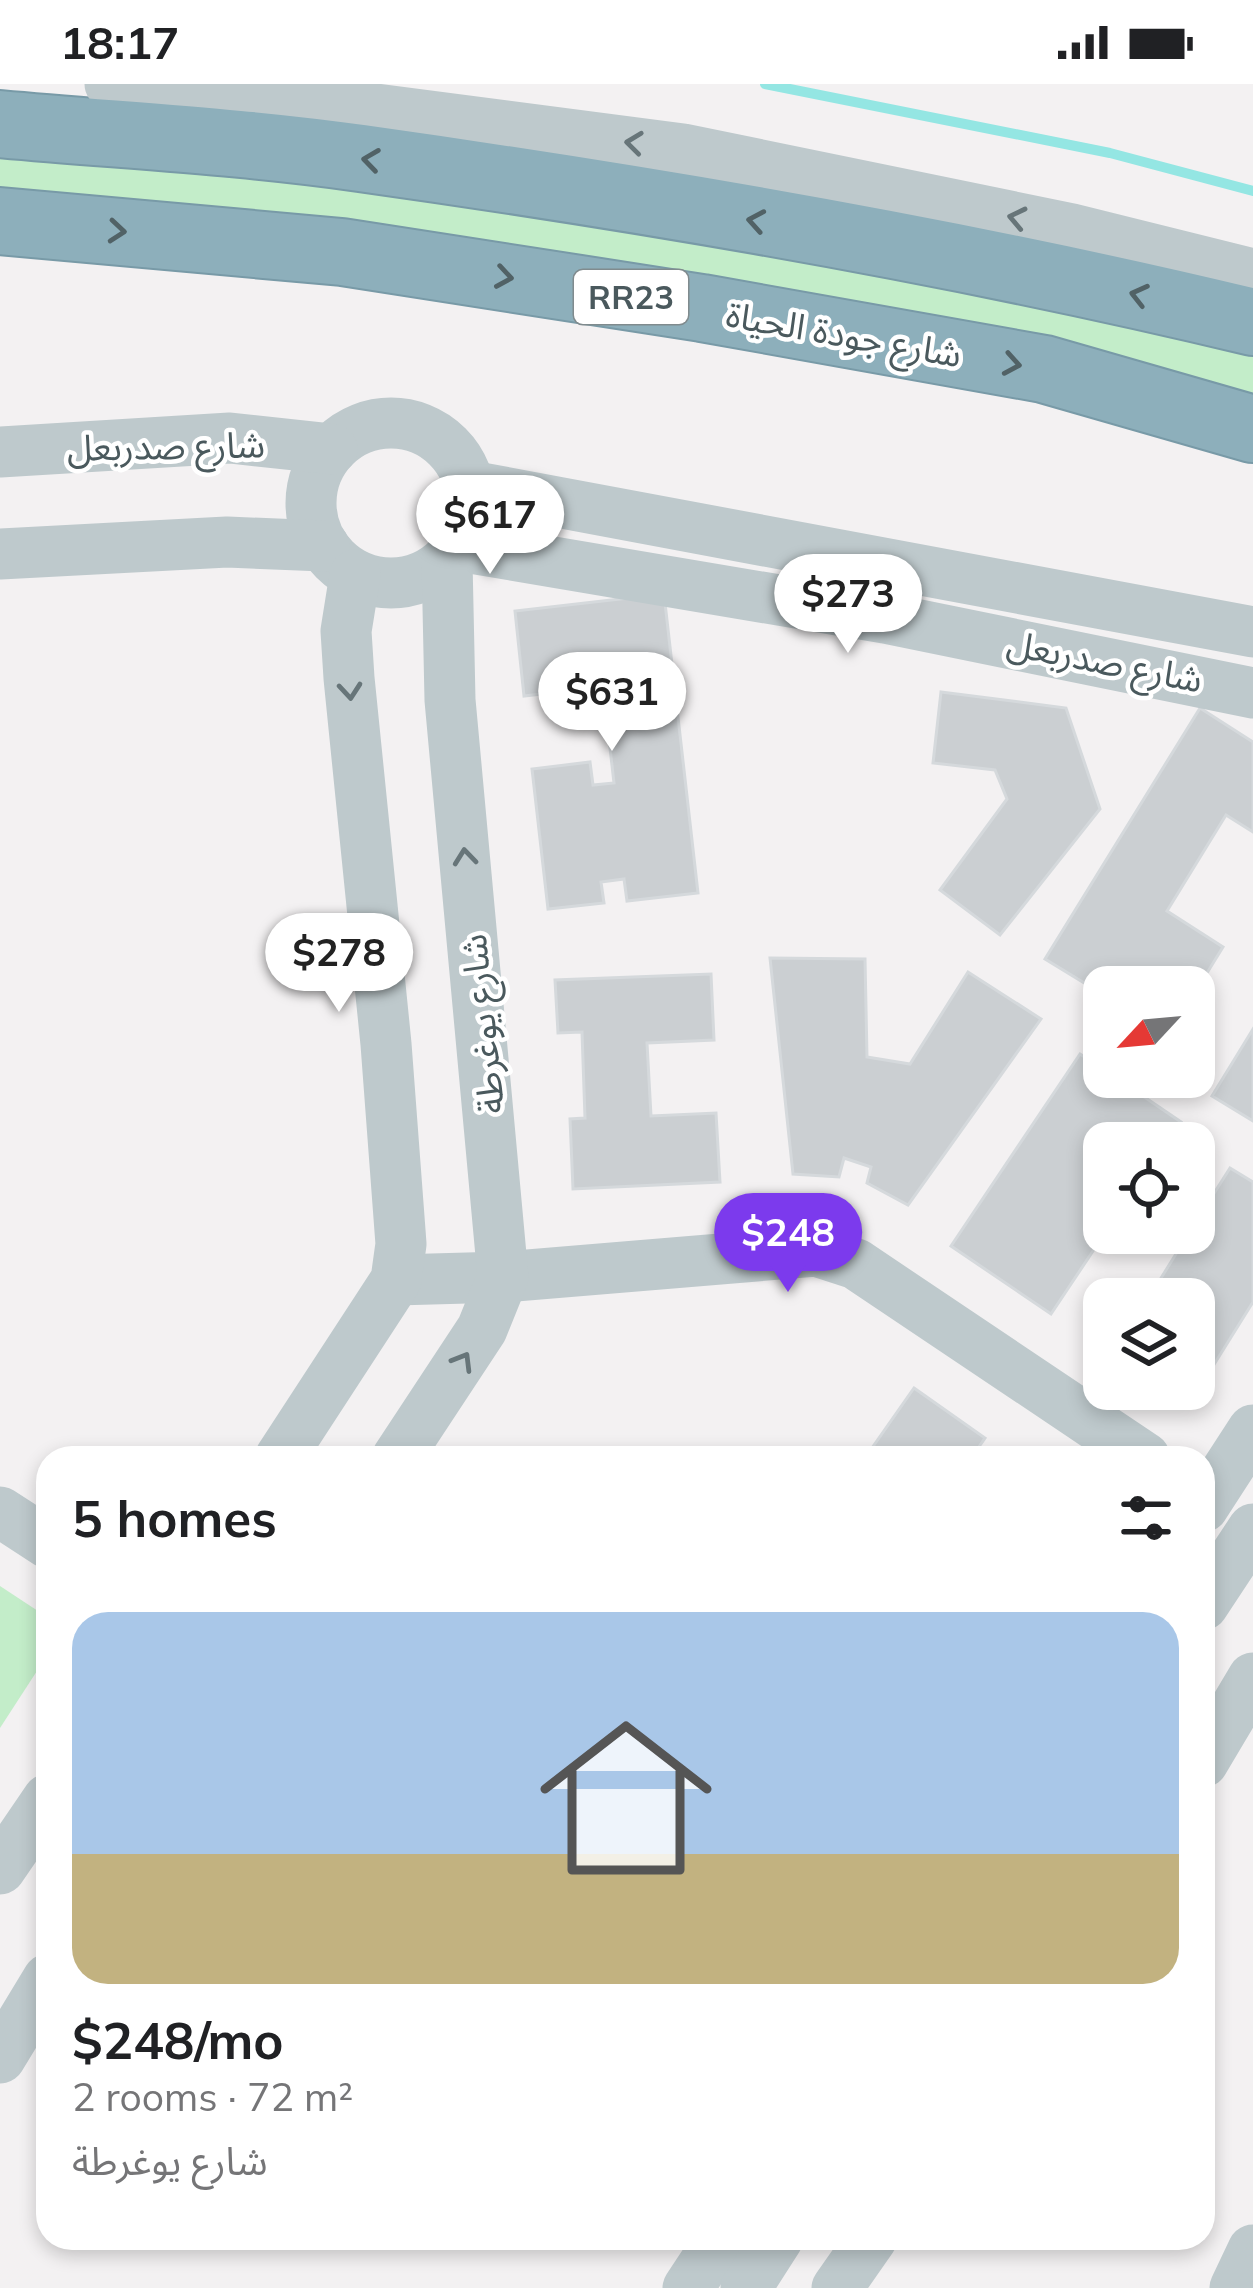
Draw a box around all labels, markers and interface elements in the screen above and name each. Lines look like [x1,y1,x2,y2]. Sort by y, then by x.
text: 18:17 [60,14,179,70]
one-way arrow [624,130,644,156]
one-way arrow [361,148,381,174]
one-way arrow [1007,206,1027,231]
one-way arrow [747,209,767,234]
one-way arrow [107,218,126,243]
one-way arrow [494,263,513,289]
road number: RR23 [574,270,688,324]
one-way arrow [1130,284,1150,309]
street label: شارع جودة الحياة [722,291,965,381]
one-way arrow [1002,350,1022,375]
street label: شارع صدربعل [67,421,265,475]
pin: $617 [419,475,561,577]
text: $617 [443,489,537,538]
pin: $273 [777,554,919,656]
text: $273 [801,568,895,617]
street label: شارع صدربعل [1003,620,1207,706]
pin: $631 [541,652,683,754]
text: $631 [565,666,659,715]
one-way arrow [337,682,362,701]
one-way arrow [453,847,478,866]
pin: $278 [268,913,410,1015]
text: $278 [292,927,386,976]
street label: شارع يوغرطة [450,931,518,1116]
north arrow [1083,966,1215,1098]
map controls [1083,966,1215,1410]
button: locate [1083,1122,1215,1254]
pin: $248 [717,1193,859,1295]
text: $248 [741,1207,835,1256]
button: layers [1083,1278,1215,1410]
one-way arrow [449,1352,471,1374]
icon: filters [1113,1485,1179,1551]
text: 5 homes [72,1486,277,1550]
icon: home [518,1690,734,1906]
text: $248/mo [72,2008,284,2072]
text: 2 rooms · 72 m² [72,2072,353,2121]
text: شارع يوغرطة [72,2136,268,2185]

